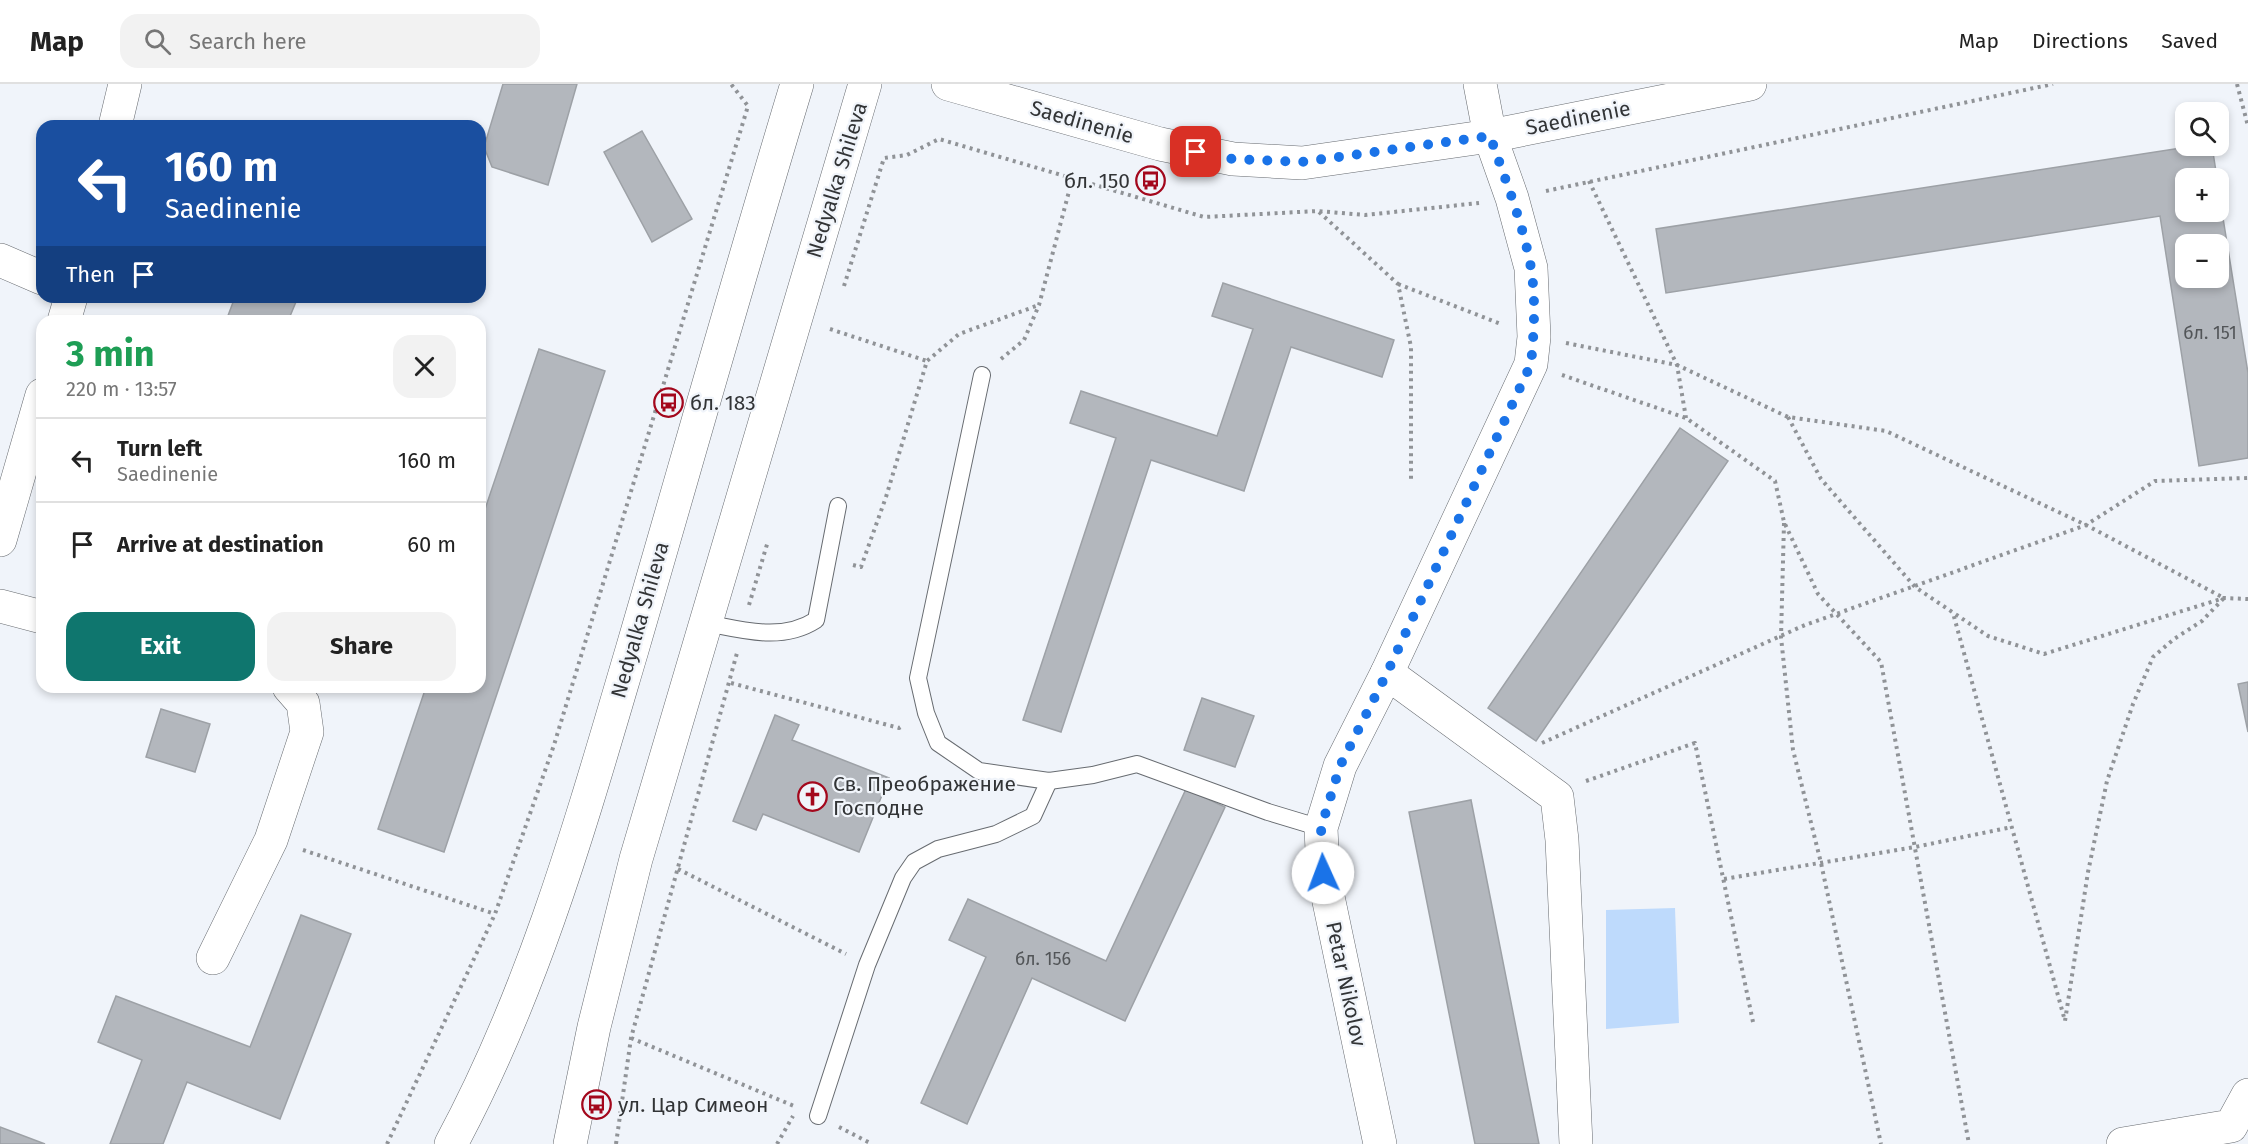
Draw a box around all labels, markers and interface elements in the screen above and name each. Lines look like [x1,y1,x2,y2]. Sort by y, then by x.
search box [120,14,540,68]
text: Map [30,25,84,58]
icon: search [141,25,174,58]
text: Search here [189,28,307,55]
text: Map [1959,28,1999,54]
text: Directions [2032,28,2128,54]
text: Saved [2161,28,2218,54]
street label: Saedinenie [1027,95,1137,149]
street label: Saedinenie [1523,95,1633,141]
street label: Nedyalka Shileva [801,99,873,261]
map controls [2175,102,2229,288]
button: search [2175,102,2229,156]
pin [1170,126,1221,177]
icon: arrive [1179,135,1212,168]
text: 160 m [165,142,278,192]
icon: left [66,144,144,222]
bus stop icon: бл. 150 [1135,165,1167,197]
place label: бл. 150 [1064,168,1130,194]
button: + [2175,168,2229,222]
text: Saedinenie [165,193,302,225]
button: − [2175,234,2229,288]
icon: arrive [127,258,160,291]
text: Then [66,261,115,288]
house number: бл. 151 [2183,322,2237,344]
text: 3 min [66,332,155,376]
button: close [393,335,456,398]
text: 220 m · 13:57 [66,377,177,401]
bus stop icon: бл. 183 [653,387,685,419]
place label: бл. 183 [690,390,756,416]
text: Turn left [117,435,202,462]
icon: left [66,444,99,477]
text: 160 m [398,447,456,474]
text: Saedinenie [117,462,218,486]
icon: arrive [66,528,99,561]
text: Arrive at destination [117,531,324,558]
text: 60 m [407,531,456,558]
street label: Nedyalka Shileva [605,539,675,701]
button: Exit [66,612,255,681]
button: Share [267,612,456,681]
place label: Св. Преображение Господне [833,771,1016,821]
church icon: Св. Преображение Господне [796,780,828,812]
position arrow [1291,841,1355,905]
street label: Petar Nikolov [1320,919,1372,1050]
house number: бл. 156 [1015,948,1071,970]
bus stop icon: ул. Цар Симеон [581,1089,613,1121]
place label: ул. Цар Симеон [618,1092,769,1118]

